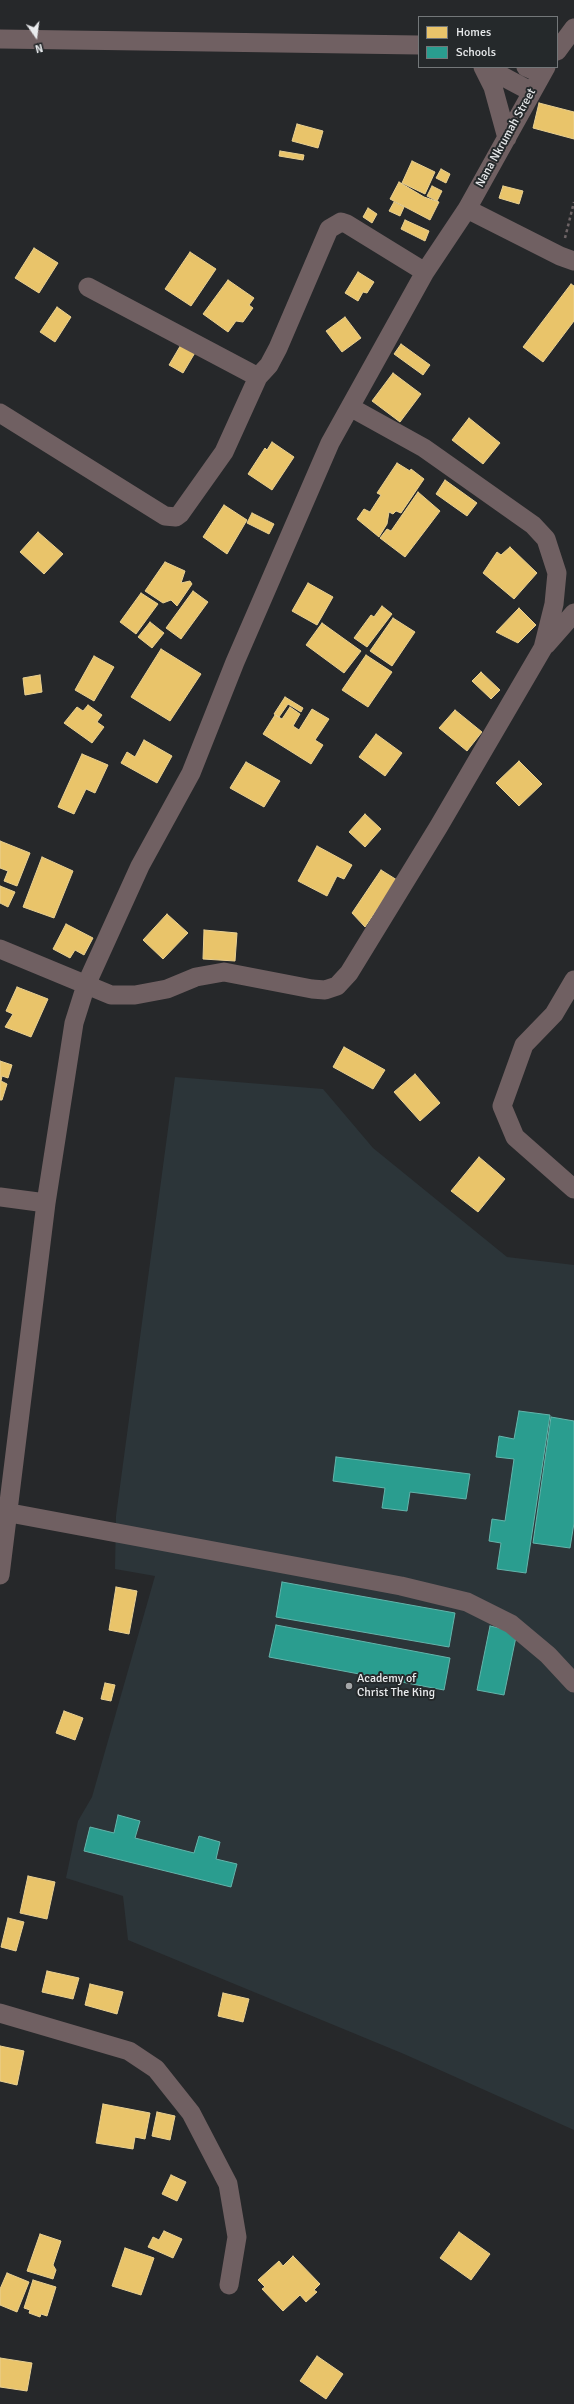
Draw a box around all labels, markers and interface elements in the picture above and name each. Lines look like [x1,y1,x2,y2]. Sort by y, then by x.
north arrow [16,16,56,56]
legend [418,16,558,68]
text: Homes [456,25,491,40]
text: N [34,41,44,55]
text: Schools [456,45,496,60]
street label: Nana Nkrumah Street [473,86,539,190]
place label: Academy of Christ The King [357,1672,435,1700]
marker: Academy of Christ The King [344,1681,354,1691]

